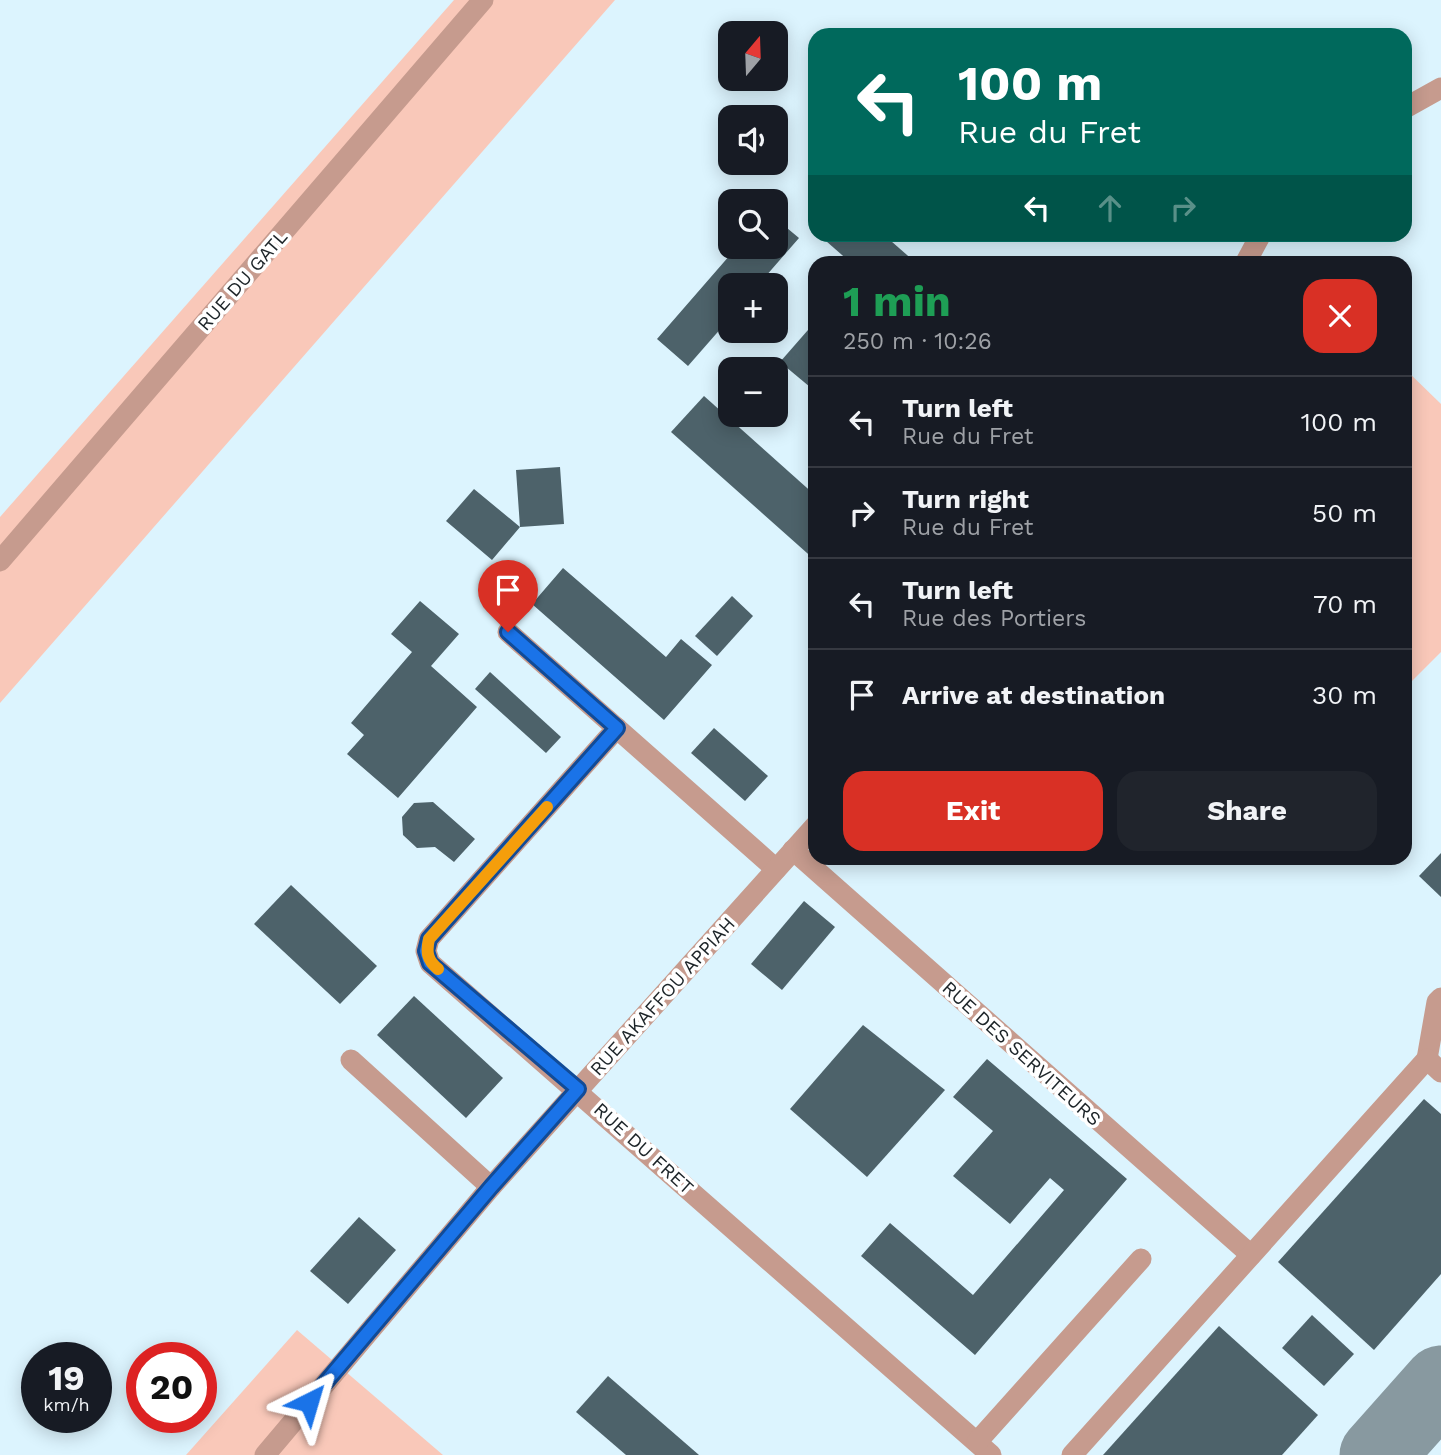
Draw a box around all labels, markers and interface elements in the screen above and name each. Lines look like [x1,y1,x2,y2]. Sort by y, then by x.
north arrow [718,21,788,91]
map controls [718,21,788,427]
text: 100 m [958,54,1102,112]
icon: left [843,56,934,147]
button: sound [718,105,788,175]
text: Rue du Fret [958,113,1141,151]
button: search [718,189,788,259]
icon: left [1018,189,1056,227]
icon: ahead [1091,189,1129,227]
icon: right [1164,189,1202,227]
street label: RUE DU GATL [192,225,292,335]
button: + [718,273,788,343]
text: 1 min [843,277,951,326]
button: close [1303,279,1377,353]
text: 250 m · 10:26 [843,328,992,355]
button: − [718,357,788,427]
text: Turn left [902,393,1013,423]
icon: left [843,403,881,441]
text: 100 m [1301,407,1377,437]
text: Rue du Fret [902,423,1033,450]
text: Turn right [902,484,1029,514]
icon: right [843,494,881,532]
text: 50 m [1312,498,1377,528]
text: Rue du Fret [902,514,1033,541]
pin [478,560,538,632]
icon: arrive [489,571,527,609]
text: Turn left [902,575,1013,605]
icon: left [843,585,881,623]
text: 70 m [1313,589,1377,619]
text: Rue des Portiers [902,605,1086,632]
icon: arrive [843,676,881,714]
text: Arrive at destination [902,680,1165,710]
text: 30 m [1312,680,1377,710]
button: Exit [843,771,1103,851]
button: Share [1117,771,1377,851]
street label: RUE AKAFFOU APPIAH [585,912,740,1080]
street label: RUE DES SERVITEURS [938,976,1106,1131]
street label: RUE DU FRET [589,1098,698,1199]
speed limit sign: 20 [126,1342,217,1433]
text: 19 [48,1357,85,1399]
position arrow [272,1365,346,1439]
text: km/h [43,1394,90,1415]

